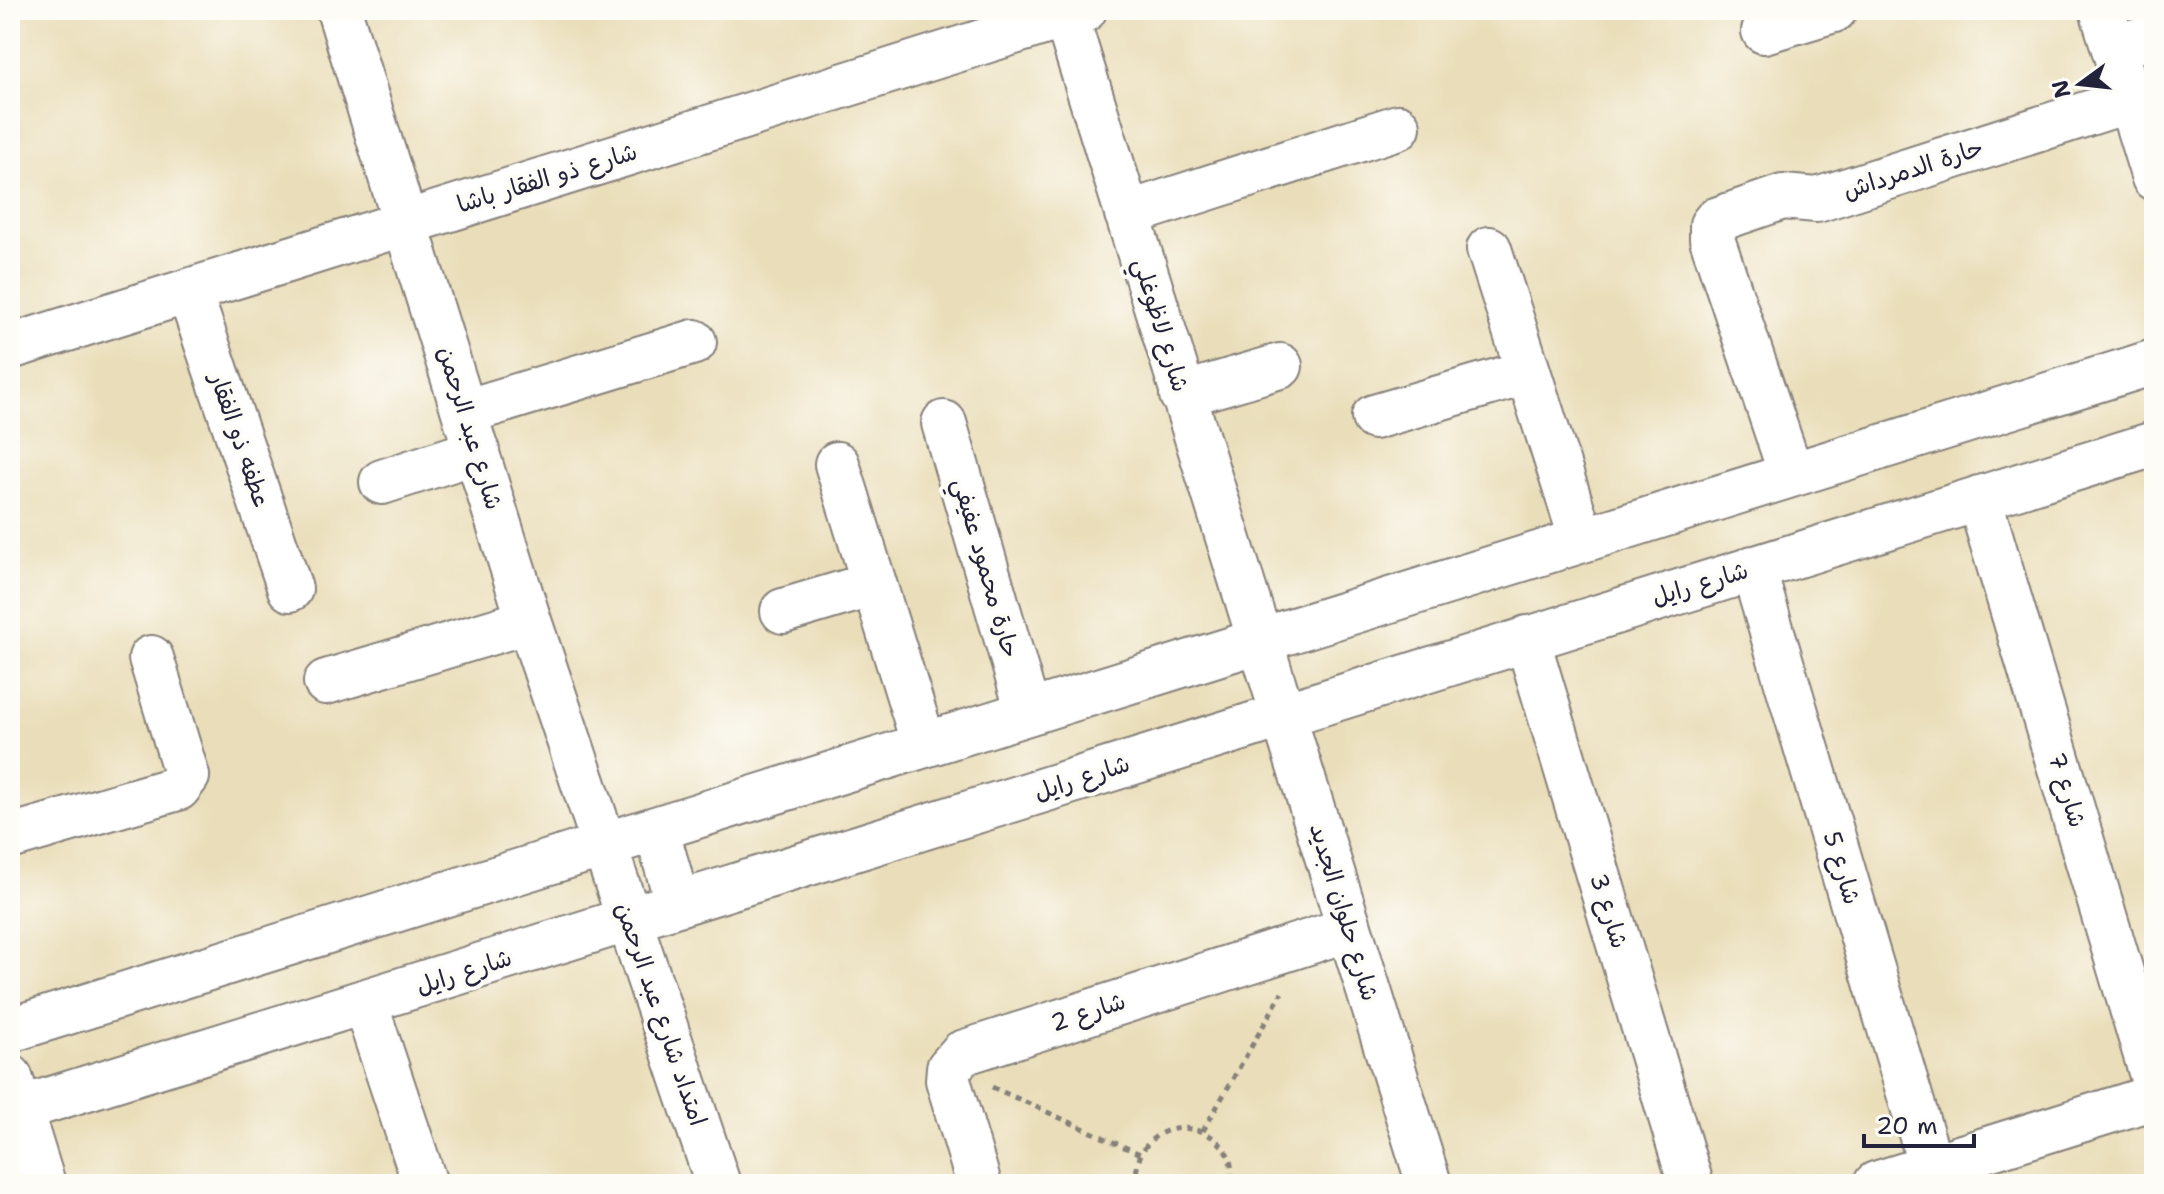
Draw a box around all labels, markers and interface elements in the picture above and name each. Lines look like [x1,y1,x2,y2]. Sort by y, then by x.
north arrow [2040,44,2120,124]
text: N [2045,77,2077,101]
street label: حارة الدمرداش [1839,131,1987,207]
street label: شارع ذو الفقار باشا [453,135,641,222]
street label: شارع لاظوغلي [1121,254,1197,397]
street label: شارع عبد الرحمن [429,342,510,514]
street label: عطفه ذو الفقار [201,367,278,511]
street label: حارة محمود عفيفي [940,474,1027,663]
street label: شارع رايل [1648,554,1752,615]
street label: شارع رايل [1030,747,1134,809]
street label: شارع 7 [2039,749,2094,832]
street label: شارع حلوان الجديد [1301,819,1386,1005]
street label: شارع 5 [1815,828,1868,909]
street label: شارع 3 [1581,870,1636,953]
street label: امتداد شارع عبد الرحمن [607,898,714,1130]
street label: شارع رايل [412,941,516,1003]
street label: شارع 2 [1046,985,1130,1040]
scale bar [1864,1098,1974,1148]
text: 20 m [1876,1110,1938,1142]

